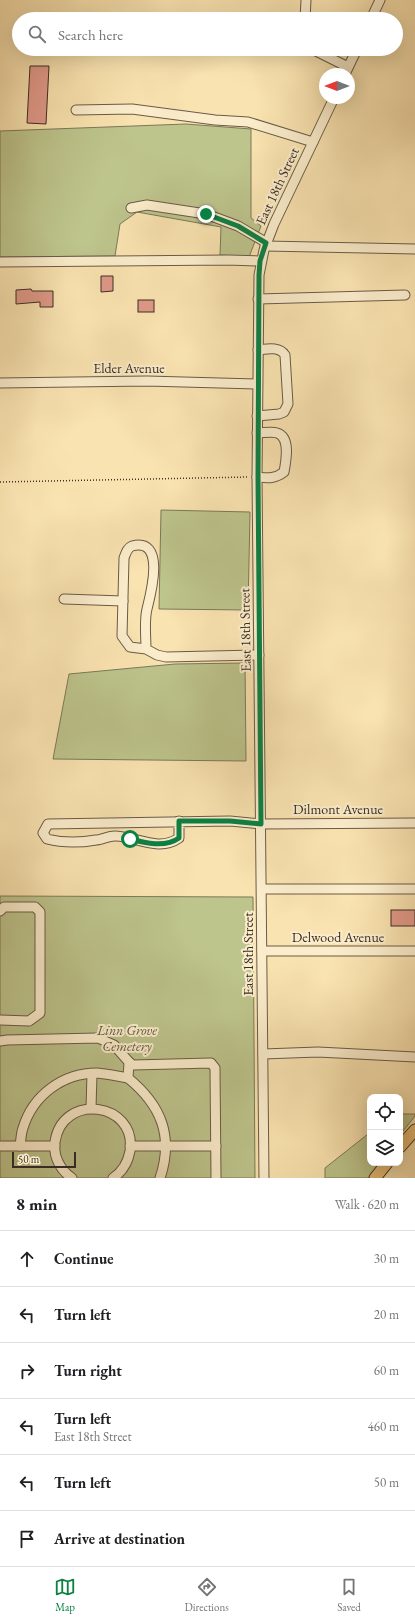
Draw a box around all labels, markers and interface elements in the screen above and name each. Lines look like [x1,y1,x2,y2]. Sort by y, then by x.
search box [12,12,403,56]
icon: search [26,23,48,45]
text: Search here [58,25,123,44]
north arrow [319,68,355,104]
street label: East 18th Street [251,144,303,228]
route end [197,205,215,223]
street label: Elder Avenue [93,359,165,377]
street label: East 18th Street [235,588,255,672]
street label: Dilmont Avenue [293,800,384,818]
route start [121,830,139,848]
street label: East 18th Street [239,912,257,996]
street label: Delwood Avenue [292,928,385,946]
park label: Linn Grove Cemetery [96,1021,157,1055]
map controls [367,1094,403,1166]
button: locate [367,1094,403,1130]
button: layers [367,1130,403,1166]
scale bar [12,1150,76,1169]
text: 50 m [18,1152,39,1166]
text: 8 min [16,1193,57,1215]
text: Walk · 620 m [335,1196,399,1213]
icon: ahead [16,1248,38,1270]
text: Continue [54,1249,114,1268]
text: 30 m [374,1250,399,1267]
icon: left [16,1304,38,1326]
text: Turn left [54,1305,111,1324]
text: 20 m [374,1306,399,1323]
icon: right [16,1360,38,1382]
text: Turn right [54,1361,122,1380]
text: 60 m [374,1362,399,1379]
text: Turn left [54,1409,111,1428]
icon: left [16,1416,38,1438]
text: 460 m [368,1418,399,1435]
text: East 18th Street [54,1428,132,1445]
icon: left [16,1472,38,1494]
text: Turn left [54,1473,111,1492]
text: 50 m [374,1474,399,1491]
icon: arrive [16,1528,38,1550]
text: Arrive at destination [54,1529,185,1548]
tab: Map [54,1576,76,1614]
tab: Directions [185,1576,229,1614]
tab: Saved [337,1576,361,1614]

